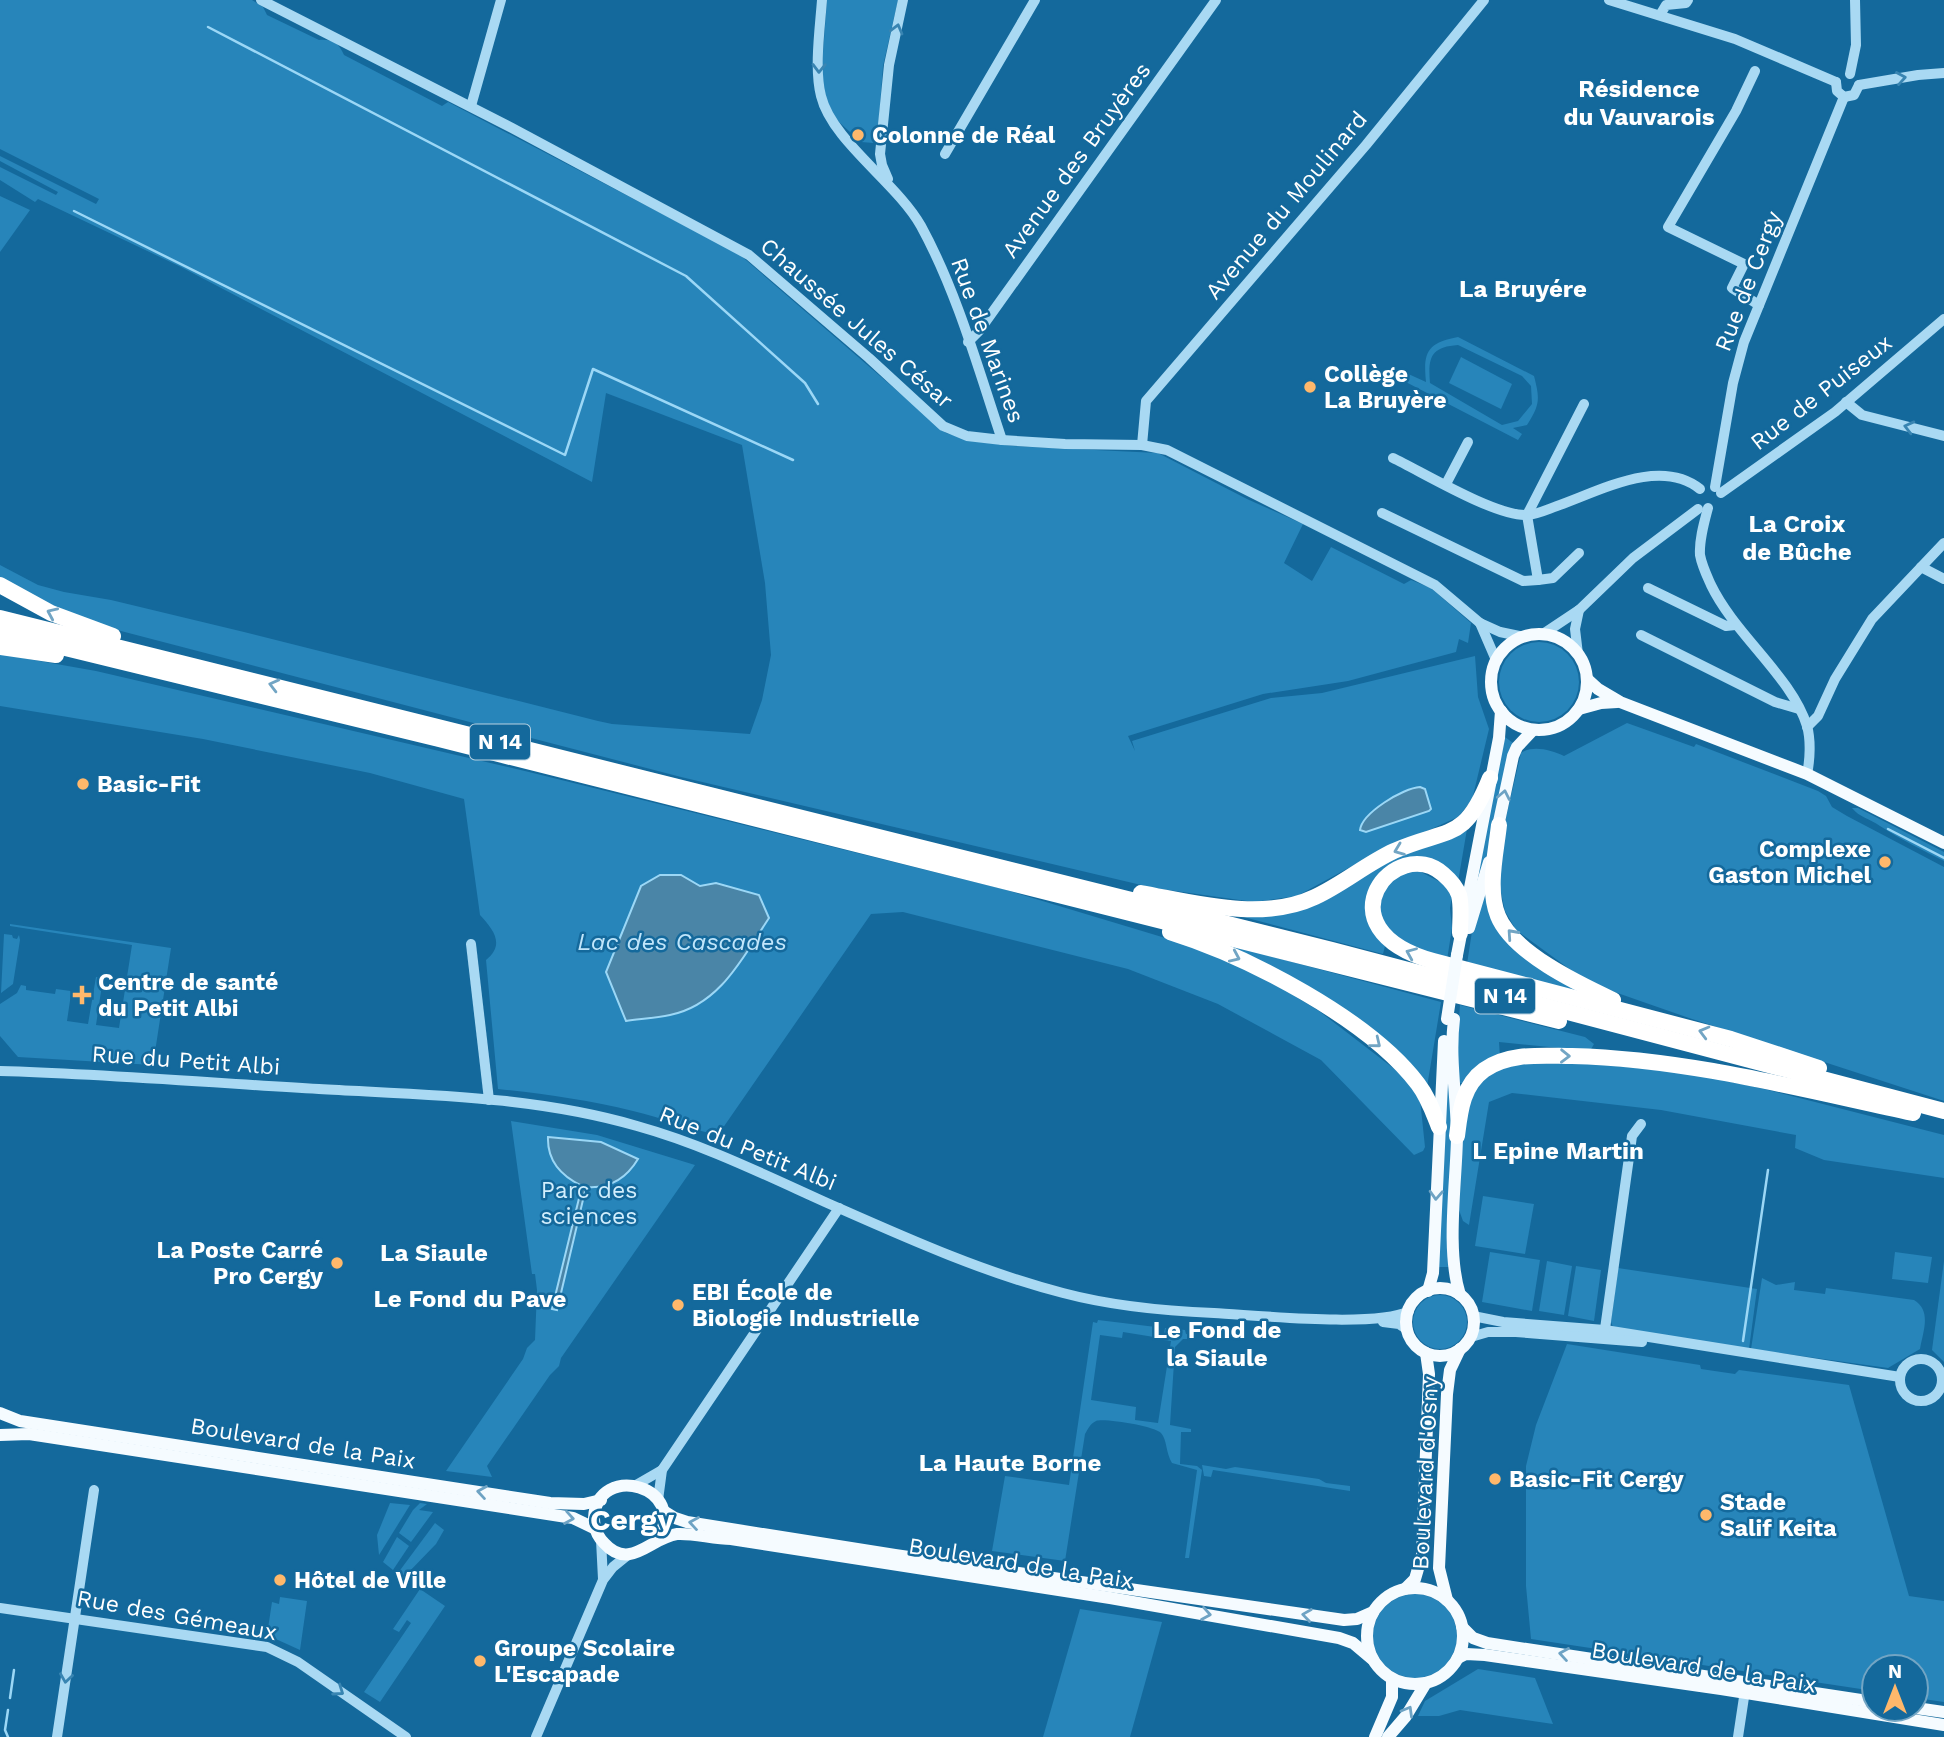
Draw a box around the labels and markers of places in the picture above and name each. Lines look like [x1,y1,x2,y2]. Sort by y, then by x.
place label: Colonne de Réal [872,122,1056,149]
marker: Colonne de Réal [850,127,866,143]
place label: Collège La Bruyère [1324,361,1447,414]
marker: Collège La Bruyère [1302,379,1318,395]
place label: Basic-Fit [97,771,201,798]
marker: Basic-Fit [75,776,91,792]
place label: Complexe Gaston Michel [1708,836,1871,889]
marker: Complexe Gaston Michel [1877,854,1893,870]
place label: Centre de santé du Petit Albi [98,969,278,1022]
marker: Centre de santé du Petit Albi [72,985,92,1005]
place label: La Poste Carré Pro Cergy [157,1237,323,1290]
marker: La Poste Carré Pro Cergy [329,1255,345,1271]
place label: EBI École de Biologie Industrielle [692,1279,920,1332]
marker: EBI École de Biologie Industrielle [670,1297,686,1313]
place label: Basic-Fit Cergy [1509,1466,1684,1493]
marker: Basic-Fit Cergy [1487,1471,1503,1487]
place label: Stade Salif Keita [1720,1489,1837,1542]
marker: Stade Salif Keita [1698,1507,1714,1523]
place label: Hôtel de Ville [294,1567,446,1594]
marker: Hôtel de Ville [272,1572,288,1588]
place label: Groupe Scolaire L'Escapade [494,1635,675,1688]
marker: Groupe Scolaire L'Escapade [472,1653,488,1669]

